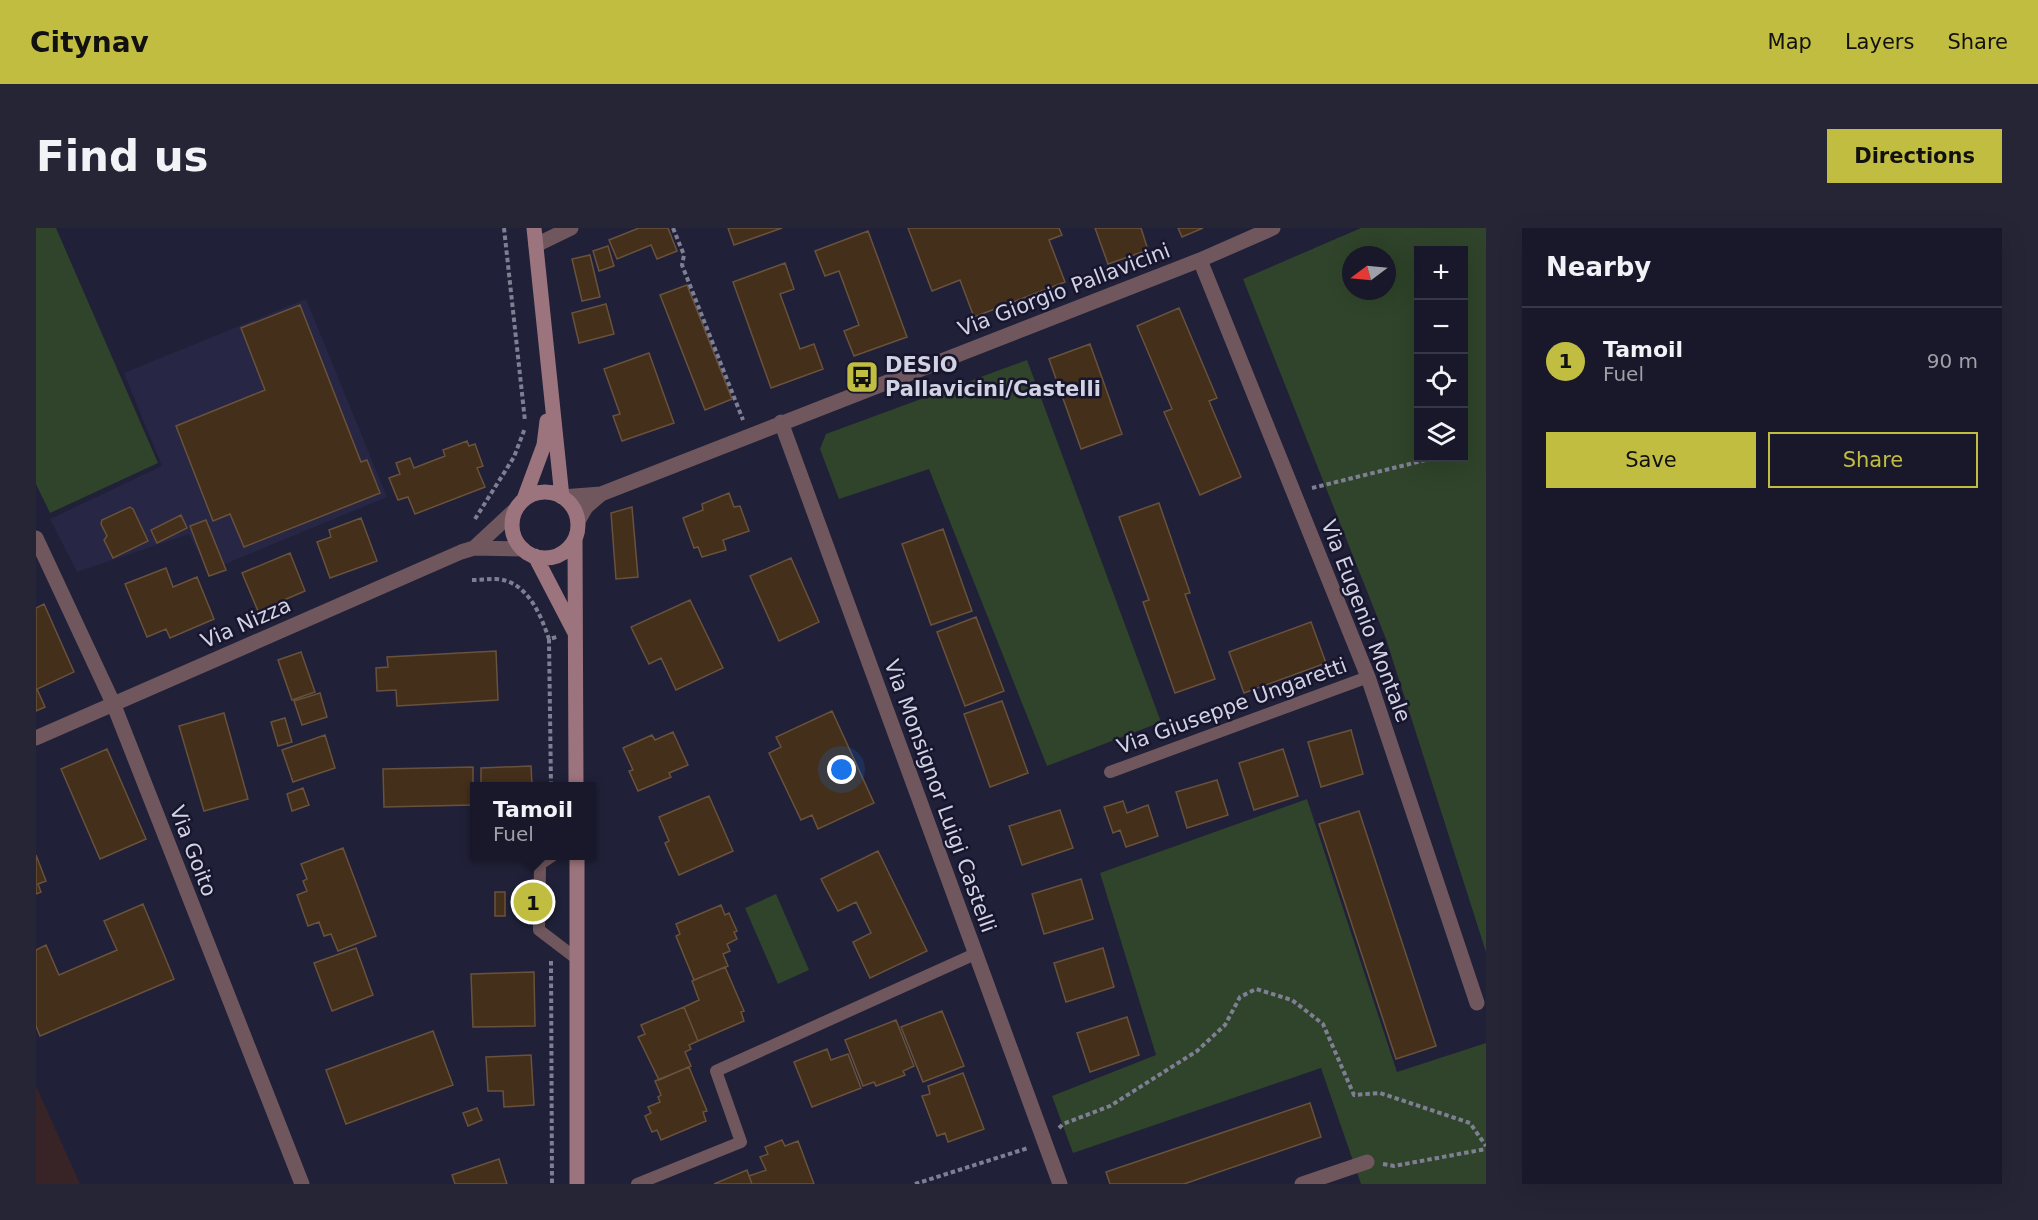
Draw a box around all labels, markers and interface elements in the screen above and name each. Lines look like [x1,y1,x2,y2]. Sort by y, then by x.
text: Citynav [30,26,149,59]
text: Map [1768,30,1812,54]
text: Layers [1845,30,1914,54]
text: Share [1947,30,2008,54]
button: Directions [1827,129,2002,183]
text: Find us [36,132,209,181]
street label: Via Giorgio Pallavicini [955,238,1173,342]
north arrow [1342,246,1396,300]
map controls [1414,246,1468,462]
button: + [1414,246,1468,300]
text: Nearby [1546,252,1651,282]
button: − [1414,300,1468,354]
text: Tamoil [1603,337,1683,362]
text: 1 [1559,349,1572,373]
text: 90 m [1927,349,1978,373]
place label: DESIO Pallavicini/Castelli [885,353,1101,401]
button: locate [1414,354,1468,408]
bus stop icon: DESIO Pallavicini/Castelli [844,359,880,395]
text: Fuel [1603,362,1644,386]
button: layers [1414,408,1468,462]
button: Save [1546,432,1756,488]
button: Share [1768,432,1978,488]
street label: Via Eugenio Montale [1316,516,1416,726]
street label: Via Nizza [197,593,295,653]
street label: Via Giuseppe Ungaretti [1114,653,1350,759]
street label: Via Monsignor Luigi Castelli [879,656,1001,936]
your location [827,755,856,784]
popup [470,782,596,860]
text: Tamoil [493,797,573,822]
street label: Via Goito [165,802,221,900]
text: Fuel [493,822,534,846]
pin: 1 [514,880,552,924]

